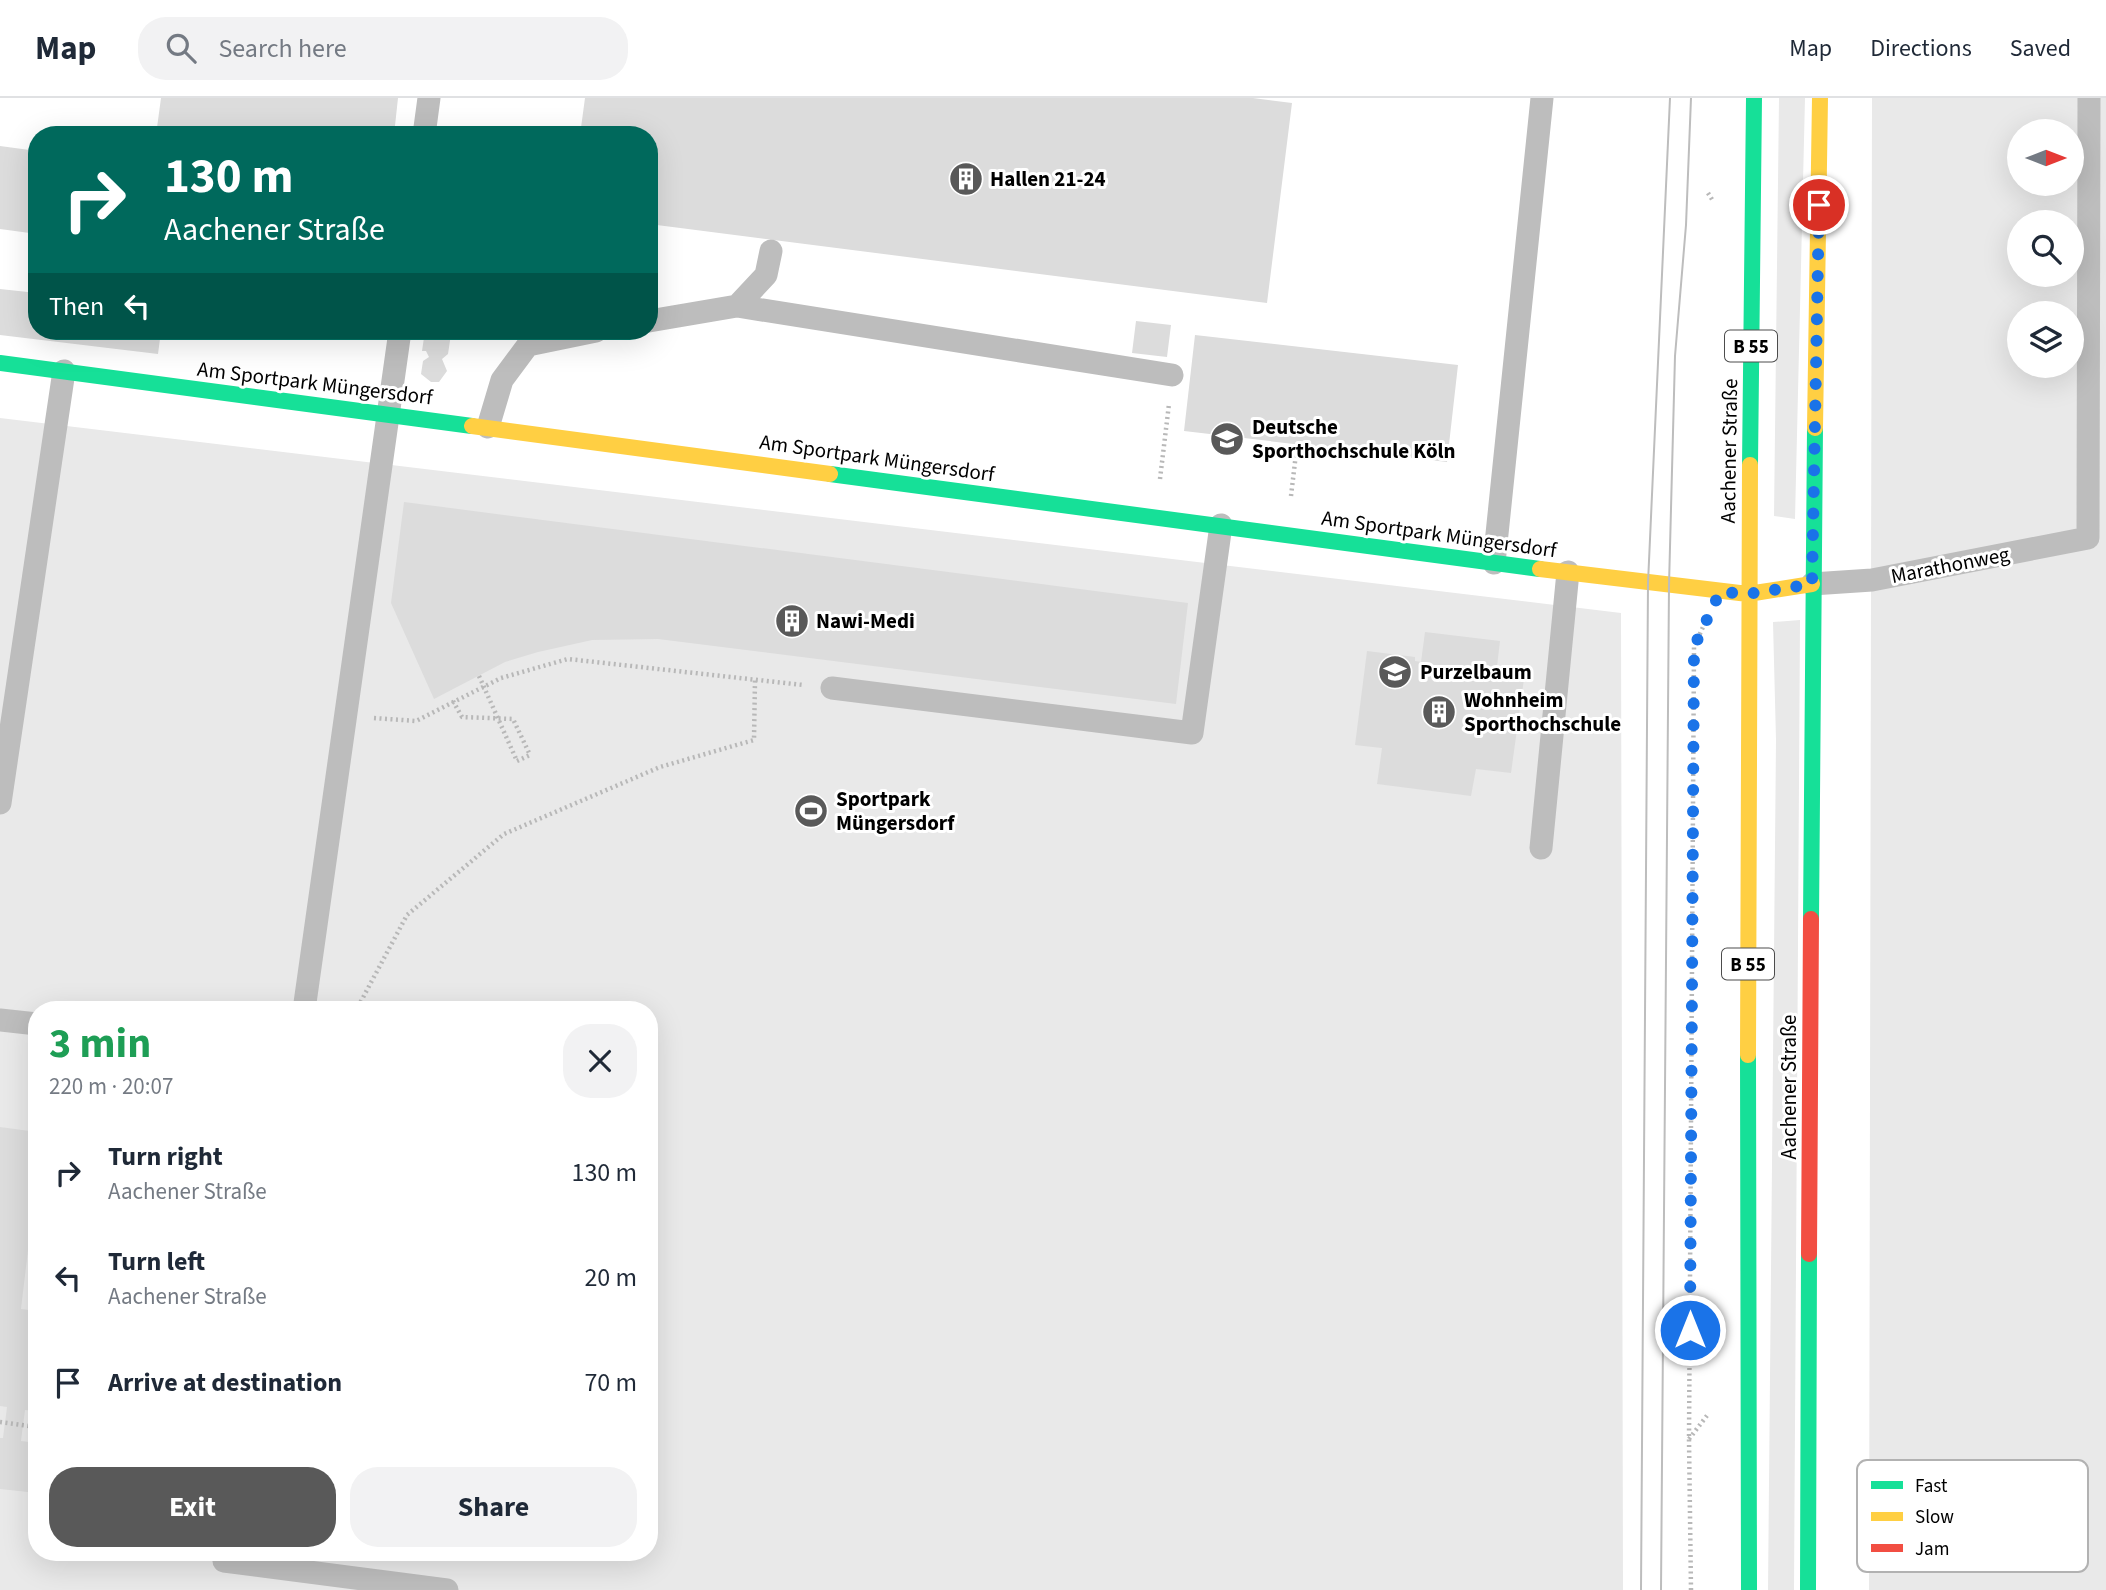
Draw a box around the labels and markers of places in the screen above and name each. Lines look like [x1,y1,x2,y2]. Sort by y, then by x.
building icon: Hallen 21-24 [947,160,985,198]
place label: Hallen 21-24 [990,164,1106,194]
pin [1789,175,1849,235]
place label: Deutsche Sporthochschule Köln [1252,412,1456,466]
school or university icon: Deutsche Sporthochschule Köln [1208,420,1246,458]
building icon: Nawi-Medi [773,602,811,640]
place label: Nawi-Medi [816,606,915,636]
school or university icon: Purzelbaum [1376,653,1414,691]
place label: Purzelbaum [1420,657,1532,687]
place label: Wohnheim Sporthochschule [1464,685,1621,739]
building icon: Wohnheim Sporthochschule [1420,693,1458,731]
place label: Sportpark Müngersdorf [836,784,955,838]
sports icon: Sportpark Müngersdorf [792,792,830,830]

